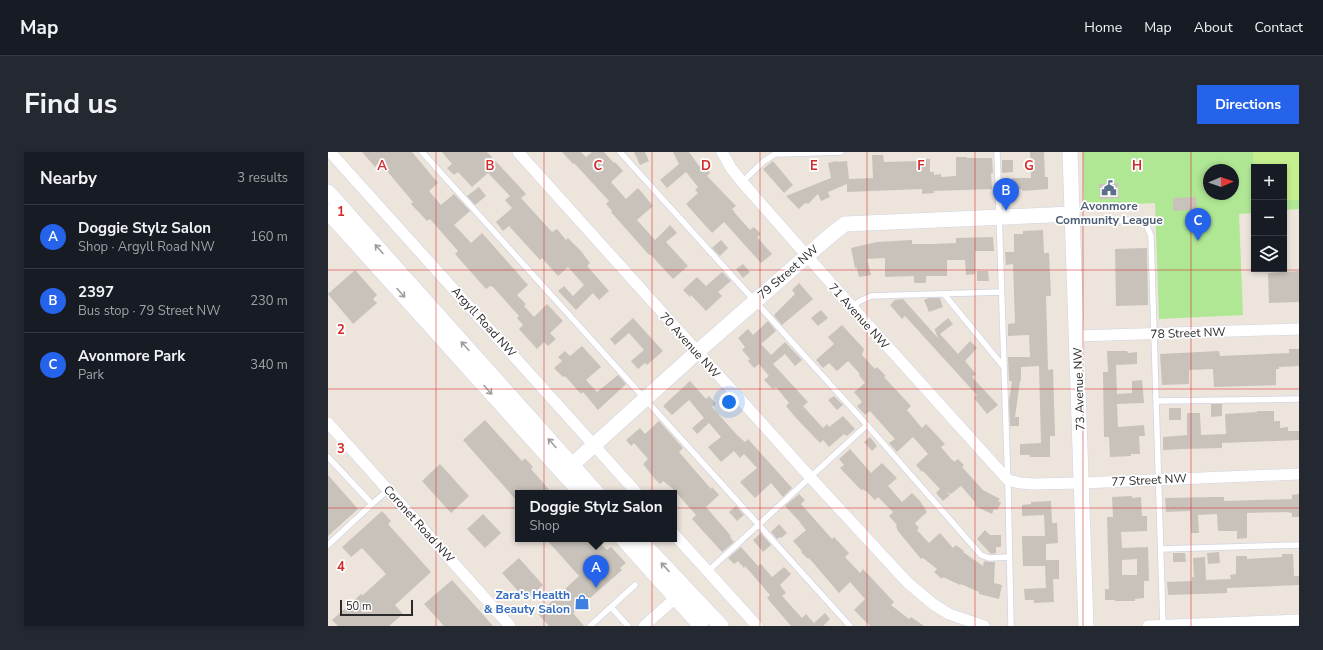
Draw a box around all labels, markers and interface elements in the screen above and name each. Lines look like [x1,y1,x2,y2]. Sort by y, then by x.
text: Map [20,15,58,41]
text: Home [1084,18,1122,37]
text: Map [1144,18,1172,37]
text: About [1194,18,1233,37]
text: Contact [1255,18,1303,37]
text: Find us [24,85,118,123]
button: Directions [1197,85,1299,124]
text: A [377,157,387,175]
text: B [486,157,495,175]
text: C [594,157,603,175]
text: D [701,157,711,175]
text: E [810,157,818,175]
text: F [917,157,925,175]
text: G [1024,157,1034,175]
text: H [1132,157,1142,175]
north arrow [1203,164,1239,200]
map controls [1251,164,1287,272]
button: + [1251,164,1287,200]
text: Nearby [40,167,97,190]
text: 3 results [237,169,288,187]
pin: B [993,178,1019,211]
public building icon: Avonmore Community League [1100,179,1118,197]
place label: Avonmore Community League [1055,198,1163,228]
button: − [1251,200,1287,236]
text: 1 [337,203,345,221]
pin: C [1185,208,1211,241]
text: Doggie Stylz Salon [78,218,211,238]
text: A [48,228,58,246]
text: 160 m [250,228,288,246]
button: layers [1251,236,1287,272]
text: Shop · Argyll Road NW [78,238,215,256]
street label: 79 Street NW [754,241,822,303]
one-way arrow [374,244,383,255]
street label: 71 Avenue NW [825,280,893,352]
text: 2397 [78,282,114,302]
street label: Argyll Road NW [448,283,520,361]
one-way arrow [396,288,406,298]
text: B [49,292,57,310]
text: 230 m [250,292,288,310]
text: Bus stop · 79 Street NW [78,302,221,320]
street label: 70 Avenue NW [656,309,724,381]
text: 2 [337,321,345,339]
street label: 78 Street NW [1150,324,1226,342]
one-way arrow [461,341,470,352]
text: Avonmore Park [78,346,185,366]
street label: 73 Avenue NW [1070,347,1088,431]
text: C [49,356,57,374]
text: 340 m [250,356,288,374]
text: Park [78,366,104,384]
one-way arrow [483,384,492,394]
your location [719,392,739,412]
one-way arrow [548,439,557,449]
text: 3 [337,440,345,458]
street label: 77 Street NW [1111,470,1187,490]
street label: Coronet Road NW [380,482,458,566]
popup [515,490,677,542]
text: Doggie Stylz Salon [529,497,663,517]
text: Shop [529,517,560,535]
pin: A [583,555,609,588]
text: 4 [337,558,345,576]
one-way arrow [660,562,670,572]
place label: Zara's Health & Beauty Salon [484,587,570,617]
shop icon: Zara's Health & Beauty Salon [573,593,591,611]
scale bar [340,598,413,617]
text: 50 m [346,599,371,614]

